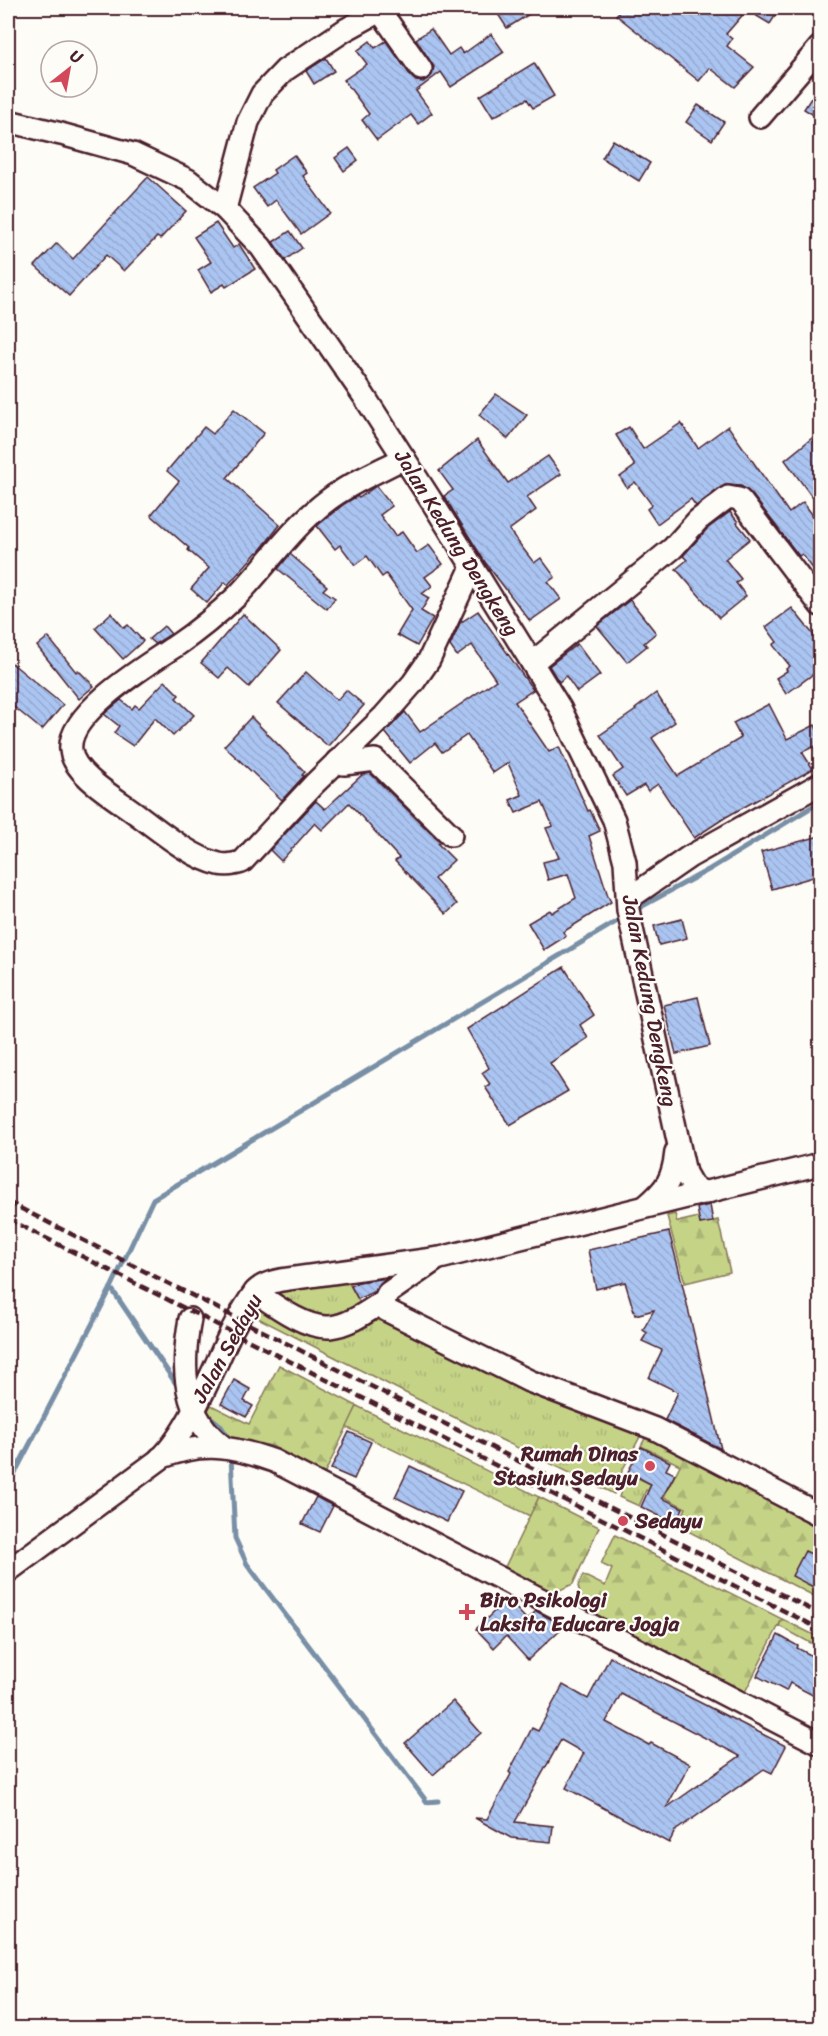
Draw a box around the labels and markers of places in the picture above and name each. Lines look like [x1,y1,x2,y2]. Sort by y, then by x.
place label: Rumah Dinas Stasiun Sedayu [493,1435,639,1497]
marker: Rumah Dinas Stasiun Sedayu [643,1459,657,1473]
place label: Sedayu [634,1502,703,1540]
marker: Sedayu [616,1514,630,1528]
place label: Biro Psikologi Laksita Educare Jogja [480,1581,680,1643]
marker: Biro Psikologi Laksita Educare Jogja [458,1603,476,1621]

